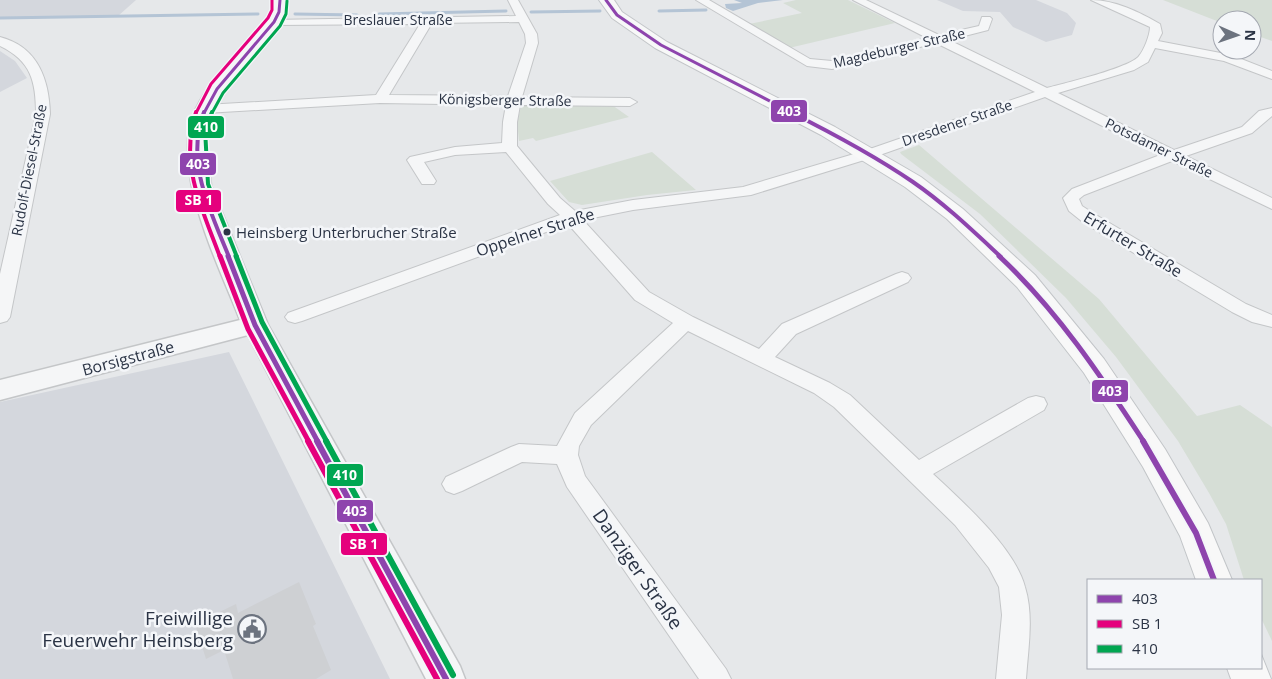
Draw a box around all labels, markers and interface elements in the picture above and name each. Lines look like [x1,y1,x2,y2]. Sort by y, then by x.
street label: Breslauer Straße [343,10,453,29]
north arrow [1212,10,1262,60]
street label: Magdeburger Straße [831,23,967,72]
text: N [1241,29,1260,41]
street label: Königsberger Straße [438,89,572,110]
street label: Dresdener Straße [899,95,1015,150]
line badge: 403 [770,99,808,123]
text: 403 [777,101,801,120]
street label: Rudolf-Diesel-Straße [6,102,51,237]
street label: Potsdamer Straße [1102,113,1216,182]
line badge: 410 [187,115,225,139]
text: 410 [194,117,218,136]
line badge: 403 [179,152,217,176]
text: 403 [186,154,210,173]
line badge: SB 1 [175,189,222,213]
text: SB 1 [185,190,213,209]
street label: Oppelner Straße [473,202,597,262]
street label: Erfurter Straße [1080,206,1186,282]
place label: Heinsberg Unterbrucher Straße [236,222,457,242]
marker: Heinsberg Unterbrucher Straße [222,227,232,237]
street label: Borsigstraße [79,335,177,381]
line badge: 403 [1091,379,1129,403]
text: 403 [1098,381,1122,400]
line badge: 410 [326,463,364,487]
text: 410 [333,465,357,484]
line badge: 403 [336,499,374,523]
text: 403 [343,501,367,520]
street label: Danziger Straße [587,504,689,634]
line badge: SB 1 [340,532,388,556]
text: SB 1 [350,534,378,553]
legend [1087,579,1262,669]
text: 403 [1132,588,1158,608]
place label: Freiwillige Feuerwehr Heinsberg [42,605,233,653]
text: SB 1 [1132,613,1162,633]
public building icon: Freiwillige Feuerwehr Heinsberg [237,614,267,644]
text: 410 [1132,638,1158,658]

